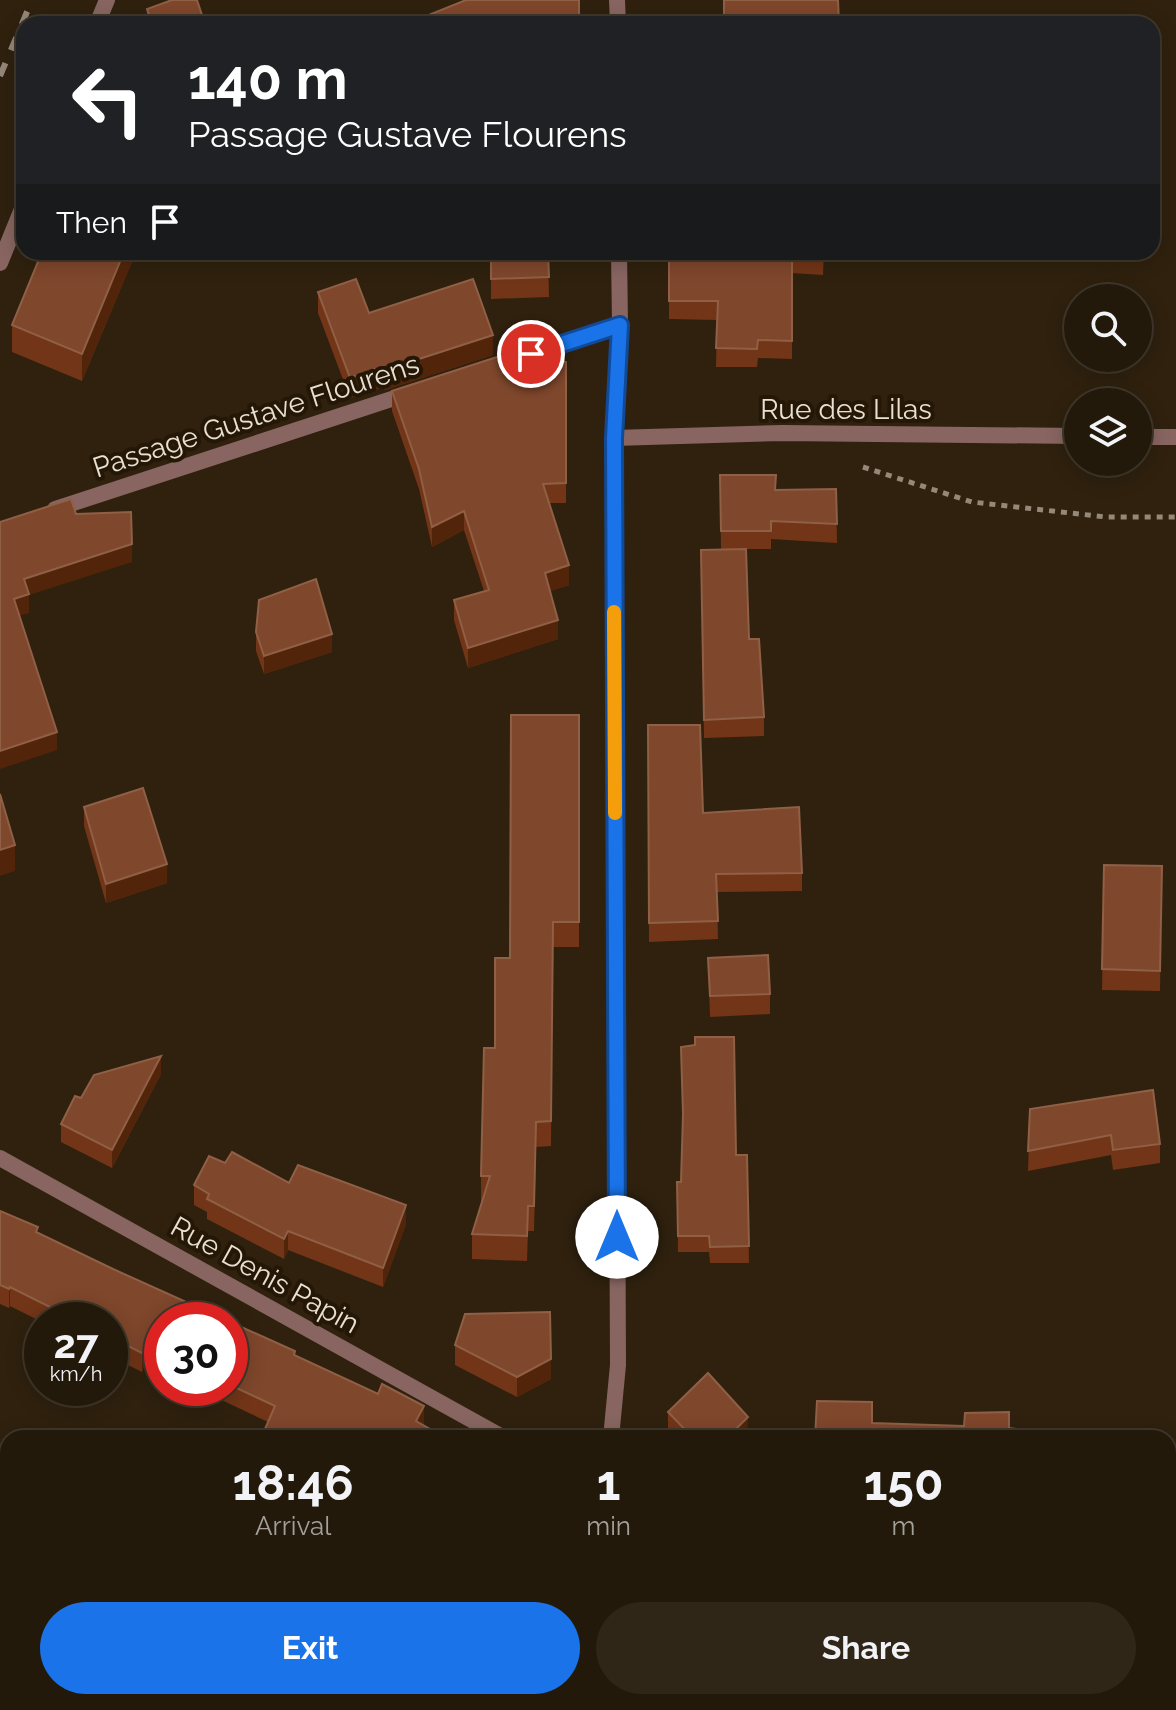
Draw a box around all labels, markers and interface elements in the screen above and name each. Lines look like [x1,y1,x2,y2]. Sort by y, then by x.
text: 140 m [188,46,348,112]
icon: left [56,48,160,152]
text: Passage Gustave Flourens [188,113,627,155]
icon: arrive [143,200,187,244]
text: Then [56,205,127,240]
map controls [1064,284,1152,476]
button: search [1064,284,1152,372]
pin [497,320,565,388]
icon: arrive [509,332,553,376]
street label: Passage Gustave Flourens [89,348,423,484]
button: layers [1064,388,1152,476]
street label: Rue des Lilas [760,393,932,426]
position arrow [575,1195,659,1279]
street label: Rue Denis Papin [165,1210,365,1340]
speed limit sign: 30 [144,1302,248,1406]
text: 27 [53,1320,98,1367]
text: km/h [50,1362,102,1386]
text: 18:46 [233,1455,354,1511]
text: 1 [597,1455,621,1511]
text: 150 [864,1455,943,1511]
text: Arrival [255,1511,331,1541]
text: min [586,1511,631,1541]
text: m [892,1511,915,1541]
button: Exit [40,1602,580,1694]
button: Share [596,1602,1136,1694]

